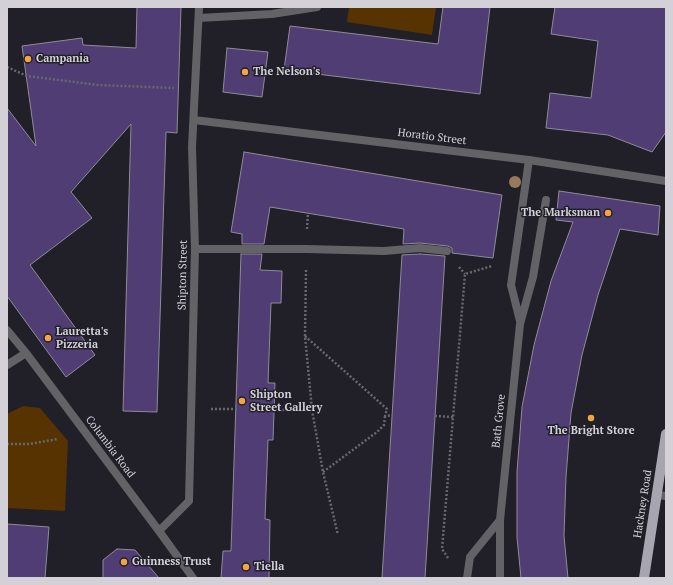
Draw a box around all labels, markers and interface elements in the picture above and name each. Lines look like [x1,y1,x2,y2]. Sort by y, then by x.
place label: Campania [36,52,89,66]
marker: Campania [23,54,33,64]
place label: The Nelson's [253,65,320,79]
marker: The Nelson's [240,67,250,77]
street label: Horatio Street [397,126,467,148]
place label: The Marksman [521,206,600,220]
marker: The Marksman [603,208,613,218]
street label: Shipton Street [176,240,190,310]
place label: Lauretta's Pizzeria [56,325,108,351]
marker: Lauretta's Pizzeria [43,333,53,343]
place label: Shipton Street Gallery [250,388,322,414]
street label: Bath Grove [490,393,508,449]
marker: Shipton Street Gallery [237,396,247,406]
street label: Columbia Road [82,413,138,481]
marker: The Bright Store [586,413,596,423]
place label: The Bright Store [547,424,635,438]
street label: Hackney Road [631,469,655,539]
place label: Guinness Trust [132,555,211,569]
marker: Guinness Trust [119,557,129,567]
place label: Tiella [254,560,284,574]
marker: Tiella [241,562,251,572]

